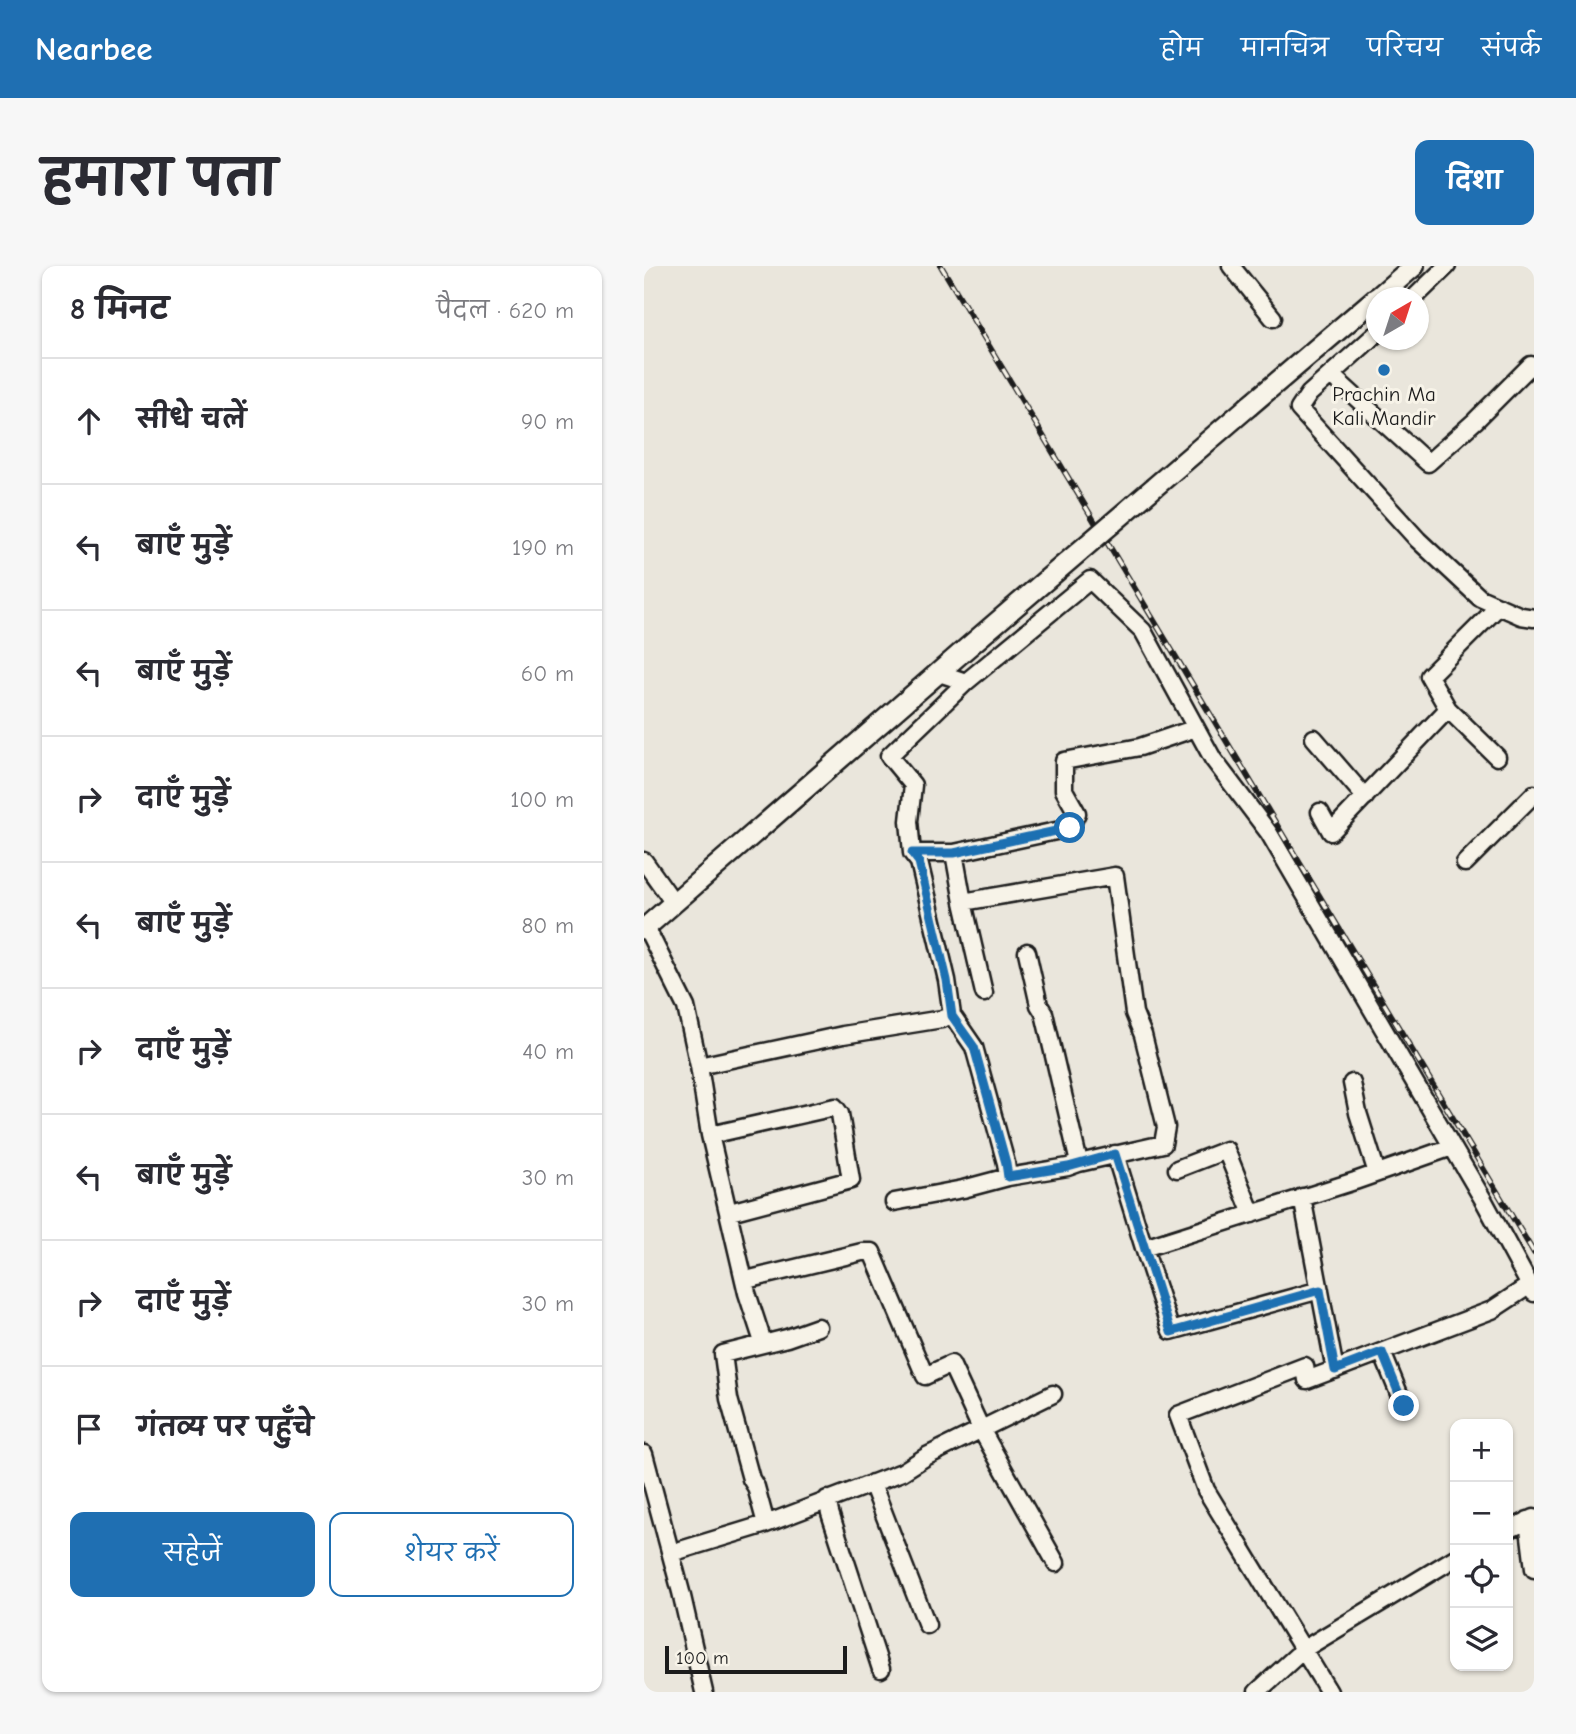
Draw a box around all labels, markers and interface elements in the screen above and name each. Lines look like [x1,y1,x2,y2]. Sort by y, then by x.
text: Nearbee [35,30,153,68]
text: होम [1160,34,1203,62]
text: मानचित्र [1241,34,1329,62]
text: परिचय [1367,34,1443,62]
text: संपर्क [1481,34,1541,62]
button: दिशा [1415,140,1534,225]
text: हमारा पता [42,151,277,207]
north arrow [1366,287,1429,350]
text: 8 मिनट [70,292,169,327]
text: पैदल · 620 m [436,297,574,324]
marker: Prachin Ma Kali Mandir [1376,362,1392,378]
place label: Prachin Ma Kali Mandir [1332,382,1436,430]
icon: ahead [70,402,108,440]
text: सीधे चलें [137,405,246,435]
text: 90 m [521,408,574,435]
icon: left [70,528,108,566]
text: बाएँ मुड़ें [137,531,231,561]
text: 190 m [512,534,574,561]
icon: left [70,654,108,692]
text: बाएँ मुड़ें [137,657,231,687]
text: 60 m [521,660,574,687]
icon: right [70,780,108,818]
text: दाएँ मुड़ें [137,783,230,813]
text: 100 m [510,786,574,813]
route start [1054,812,1085,843]
icon: left [70,906,108,944]
text: बाएँ मुड़ें [137,909,231,939]
text: 80 m [521,912,574,939]
icon: right [70,1032,108,1070]
text: दाएँ मुड़ें [137,1035,230,1065]
text: 40 m [522,1038,574,1065]
icon: left [70,1158,108,1196]
text: बाएँ मुड़ें [137,1161,231,1191]
text: 30 m [522,1164,574,1191]
icon: right [70,1284,108,1322]
text: दाएँ मुड़ें [137,1287,230,1317]
text: 30 m [522,1290,574,1317]
route end [1388,1390,1419,1421]
icon: arrive [70,1410,108,1448]
text: गंतव्य पर पहुँचे [137,1413,314,1443]
map controls [1450,1419,1513,1671]
button: + [1450,1419,1513,1482]
button: − [1450,1482,1513,1545]
button: सहेजें [70,1512,315,1597]
button: शेयर करें [329,1512,574,1597]
button: locate [1450,1545,1513,1608]
button: layers [1450,1608,1513,1671]
scale bar [665,1643,847,1675]
text: 100 m [676,1647,729,1669]

